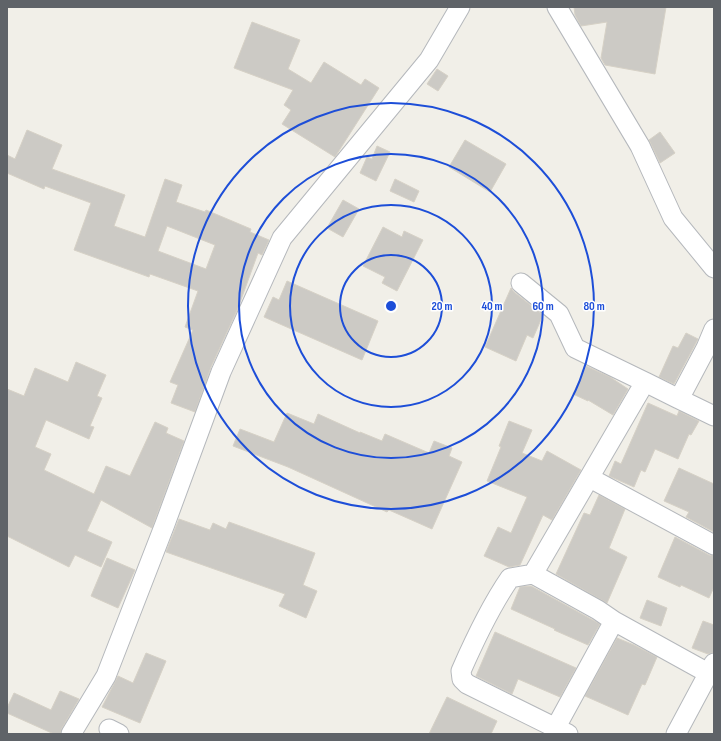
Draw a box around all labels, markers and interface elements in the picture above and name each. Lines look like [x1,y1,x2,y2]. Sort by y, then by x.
centre of rings [384,299,398,313]
text: 20 m [432,299,452,314]
text: 40 m [481,299,503,314]
text: 60 m [532,299,554,314]
text: 80 m [583,299,605,314]

